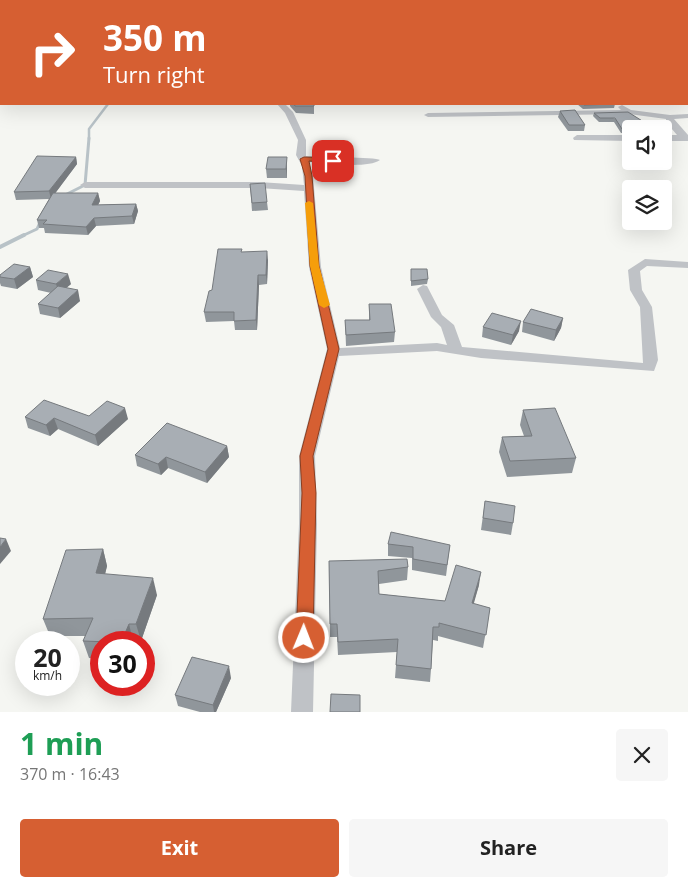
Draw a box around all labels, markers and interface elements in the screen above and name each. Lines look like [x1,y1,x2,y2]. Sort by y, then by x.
text: 350 m [103,14,207,61]
icon: right [20,20,85,85]
text: Turn right [103,59,205,89]
map controls [622,120,672,230]
button: sound [622,120,672,170]
pin [312,140,354,182]
icon: arrive [319,147,347,175]
button: layers [622,180,672,230]
position arrow [277,611,329,663]
speed limit sign: 30 [90,631,155,696]
text: 20 [33,640,62,674]
text: km/h [33,667,62,684]
text: 1 min [20,723,103,764]
button: close [616,729,668,781]
text: 370 m · 16:43 [20,763,120,785]
button: Exit [20,819,339,877]
button: Share [349,819,668,877]

